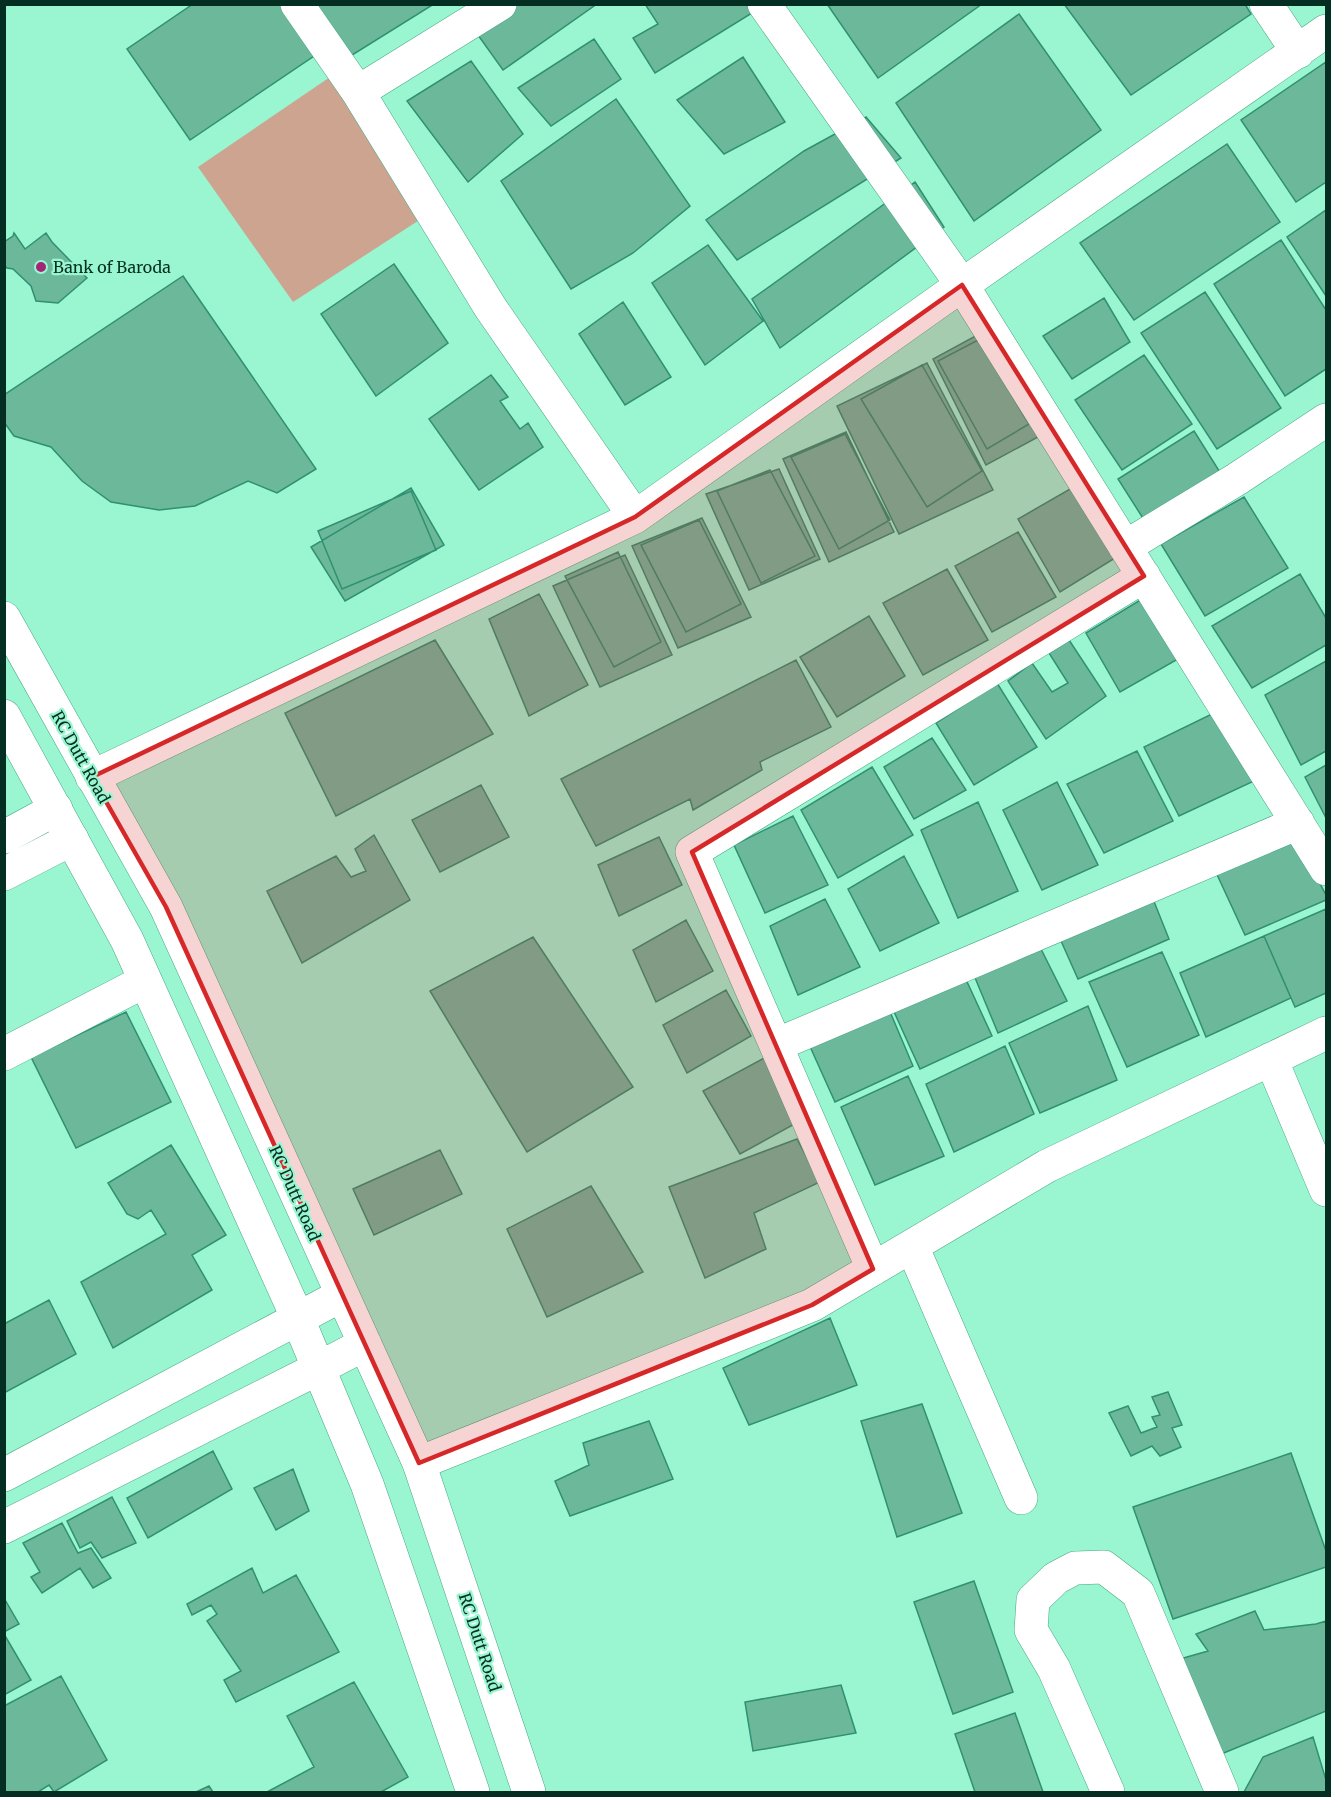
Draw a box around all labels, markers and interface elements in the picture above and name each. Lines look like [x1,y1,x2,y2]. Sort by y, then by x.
place label: Bank of Baroda [53,257,171,277]
marker: Bank of Baroda [34,260,48,274]
street label: RC Dutt Road [47,707,115,807]
street label: RC Dutt Road [265,1142,325,1244]
street label: RC Dutt Road [455,1590,505,1694]

